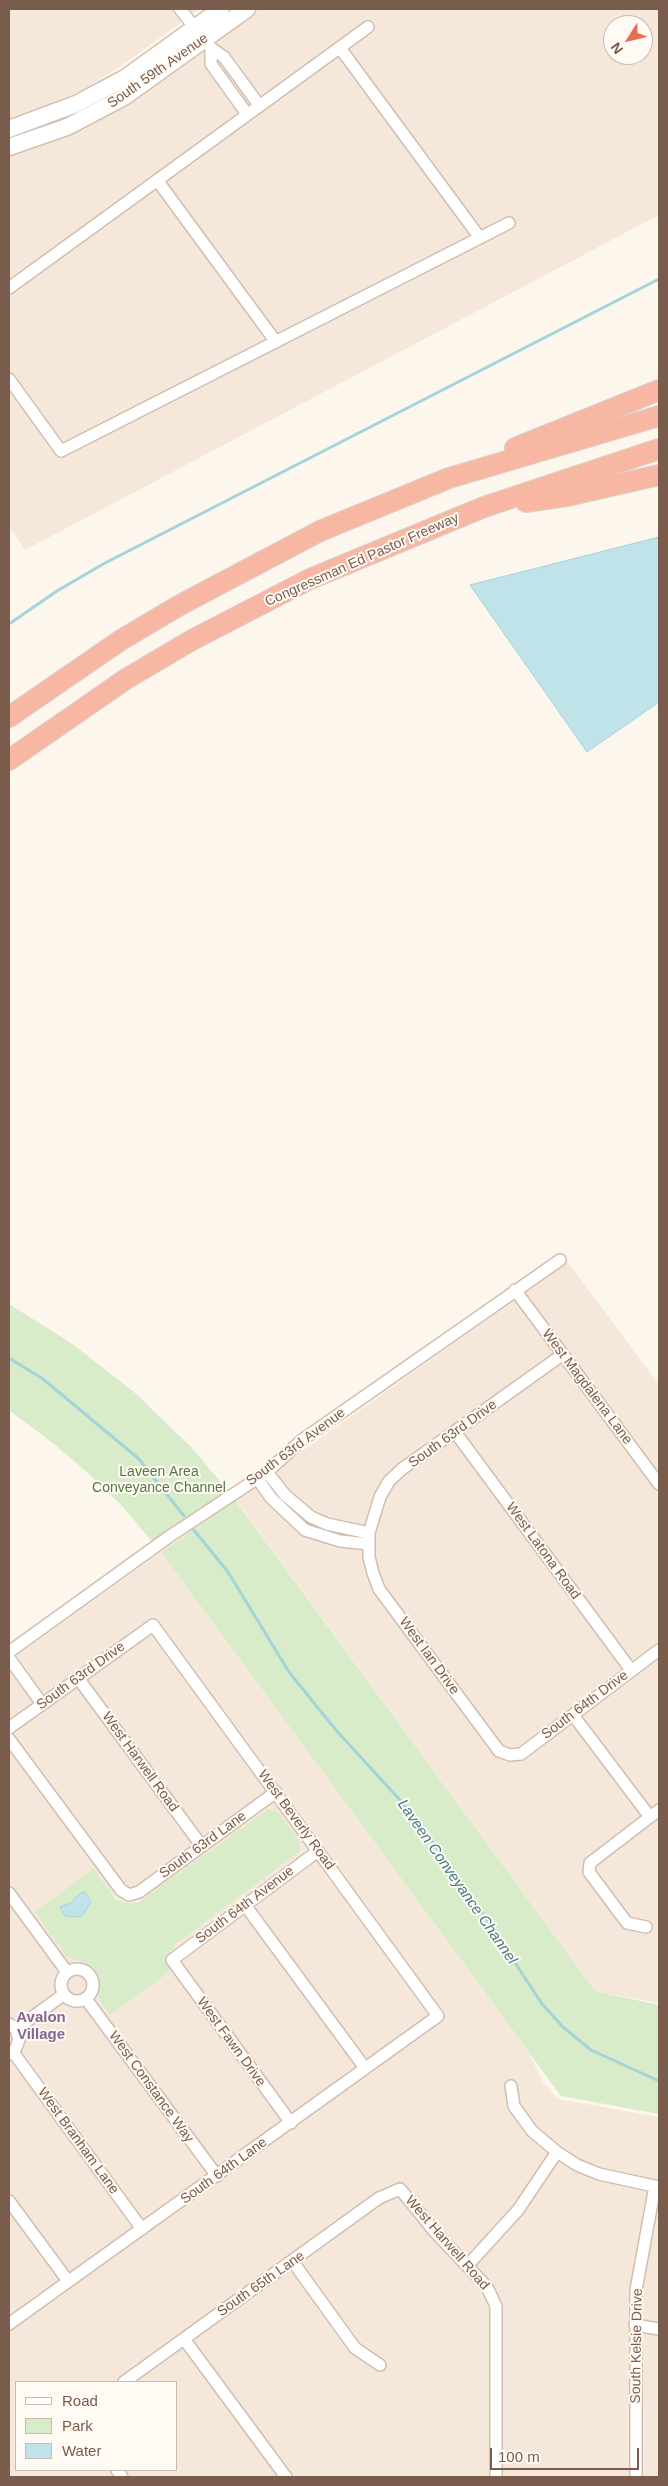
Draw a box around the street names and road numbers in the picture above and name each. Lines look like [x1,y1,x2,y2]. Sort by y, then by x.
street label: South 59th Avenue [105,30,211,112]
street label: Congressman Ed Pastor Freeway [263,510,461,610]
street label: West Magdalena Lane [538,1326,636,1448]
street label: South 63rd Drive [406,1396,500,1472]
street label: South 63rd Avenue [243,1404,349,1490]
street label: West Latona Road [502,1499,584,1603]
street label: West Ian Drive [395,1614,463,1698]
street label: South 63rd Drive [34,1638,128,1714]
street label: South 64th Drive [538,1667,632,1743]
street label: West Harwell Road [98,1709,182,1815]
street label: West Beverly Road [254,1767,338,1873]
street label: South 63rd Lane [156,1808,250,1882]
street label: South 64th Avenue [192,1863,298,1947]
street label: West Fawn Drive [193,1994,269,2090]
street label: West Constance Way [105,2028,197,2146]
street label: West Branham Lane [34,2085,122,2197]
street label: South 64th Lane [177,2134,271,2208]
street label: West Harwell Road [401,2192,493,2294]
street label: South 65th Lane [214,2248,308,2320]
street label: South Kelsie Drive [628,2288,646,2404]

